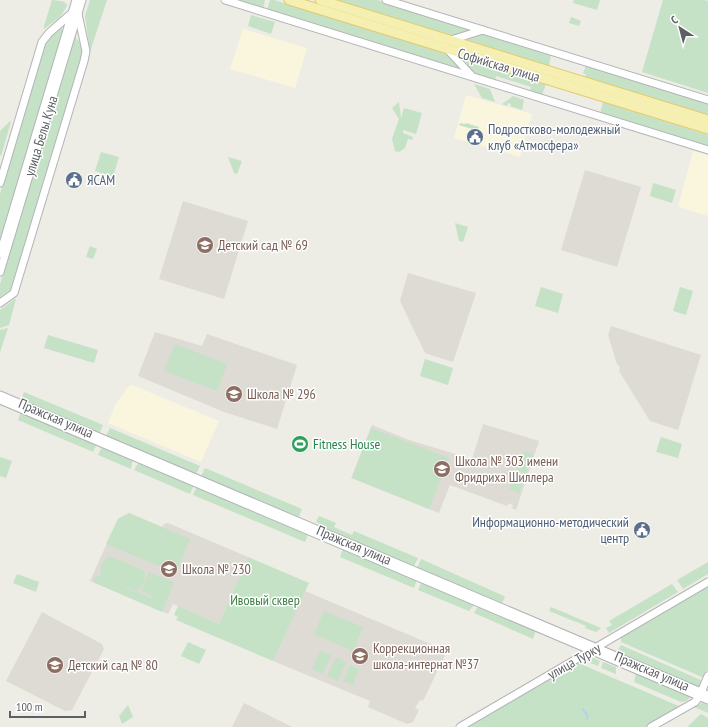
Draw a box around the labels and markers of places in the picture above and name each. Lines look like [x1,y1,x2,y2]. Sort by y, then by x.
place label: Подростково-молодежный клуб «Атмосфера» [488,120,620,154]
public building icon: Подростково-молодежный клуб «Атмосфера» [465,127,485,147]
public building icon: ЯСАМ [64,170,84,190]
place label: ЯСАМ [87,171,115,189]
school or university icon: Детский сад № 69 [195,235,215,255]
place label: Детский сад № 69 [218,236,308,254]
school or university icon: Школа № 296 [224,384,244,404]
place label: Школа № 296 [247,385,316,403]
sports icon: Fitness House [290,434,310,454]
place label: Fitness House [313,435,380,453]
place label: Школа № 303 имени Фридриха Шиллера [455,452,558,486]
school or university icon: Школа № 303 имени Фридриха Шиллера [432,459,452,479]
place label: Информационно-методический центр [472,513,629,547]
public building icon: Информационно-методический центр [632,520,652,540]
school or university icon: Школа № 230 [159,559,179,579]
place label: Школа № 230 [182,560,251,578]
place label: Коррекционная школа-интернат №37 [373,639,479,673]
school or university icon: Коррекционная школа-интернат №37 [350,646,370,666]
school or university icon: Детский сад № 80 [45,655,65,675]
place label: Детский сад № 80 [68,656,158,674]

